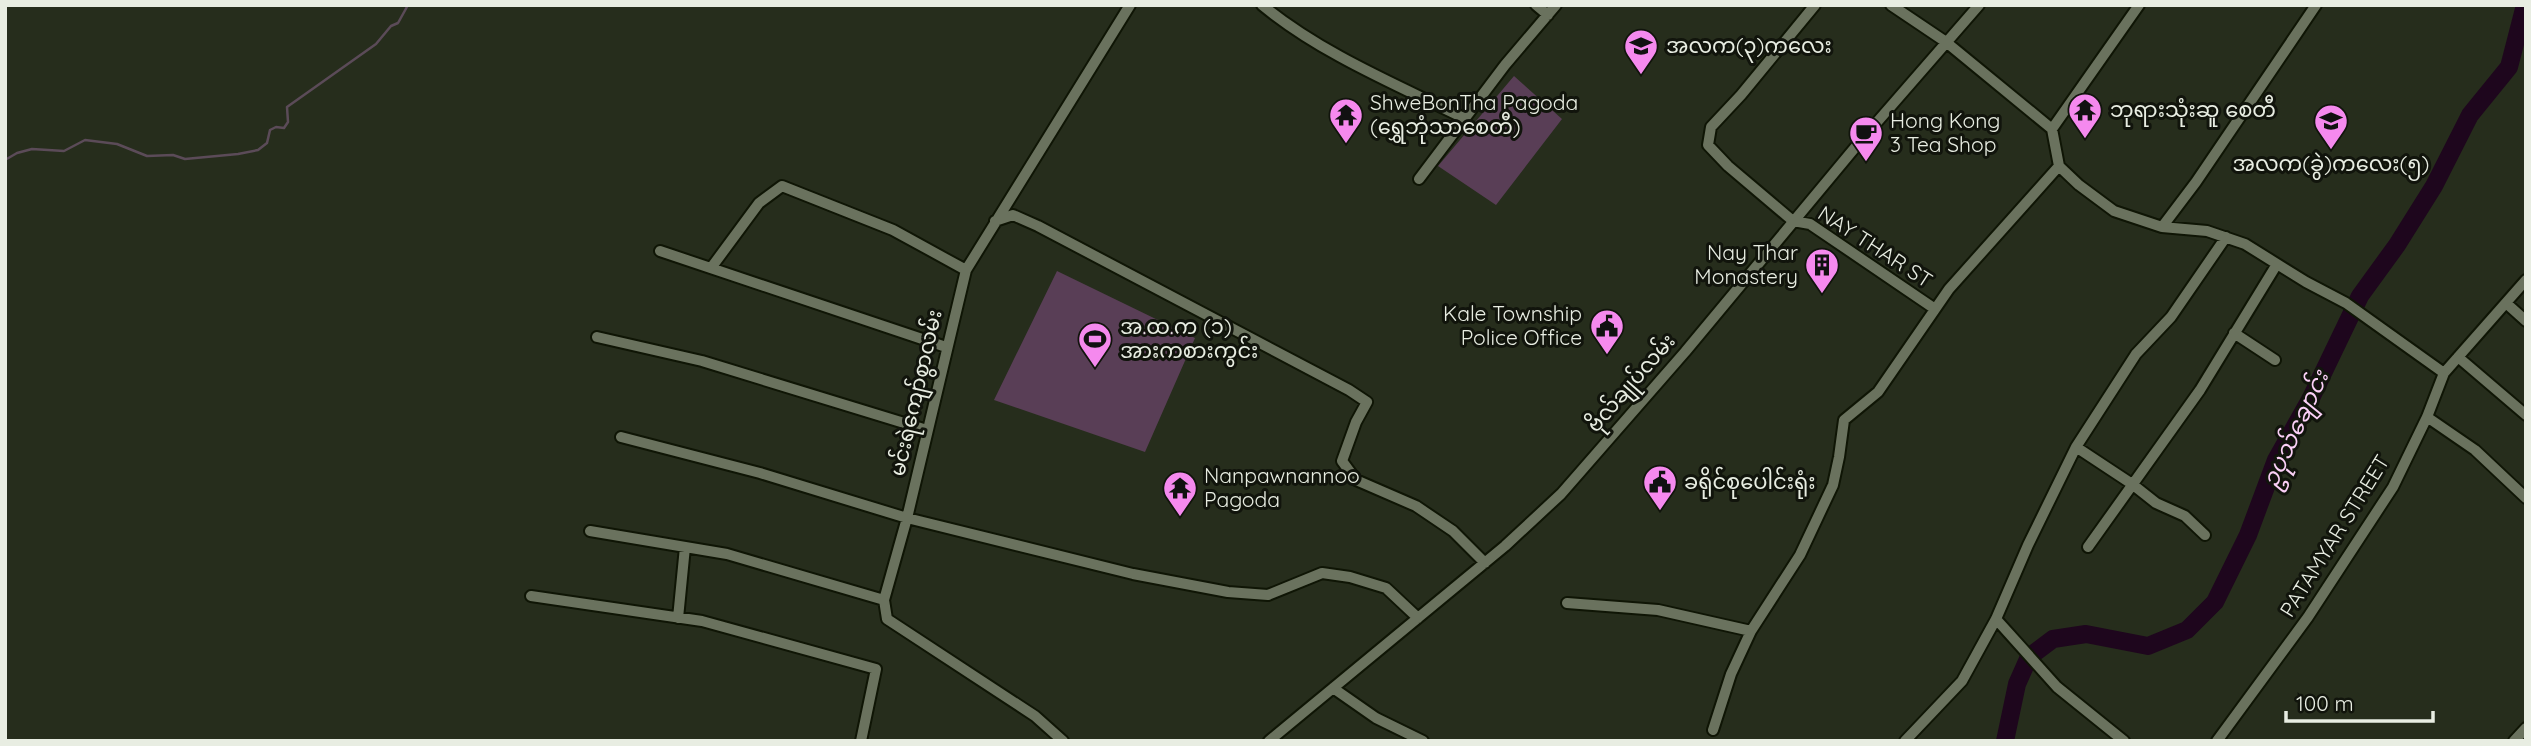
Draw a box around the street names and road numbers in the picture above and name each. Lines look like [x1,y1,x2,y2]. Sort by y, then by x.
street label: NAY THAR ST [1813,200,1938,293]
street label: မင်းရဲကျော်စွာလမ်း [881,307,953,480]
street label: ဗိုလ်ချုပ်လမ်း [1579,326,1685,441]
street label: PATAMYAR STREET [2274,450,2394,621]

